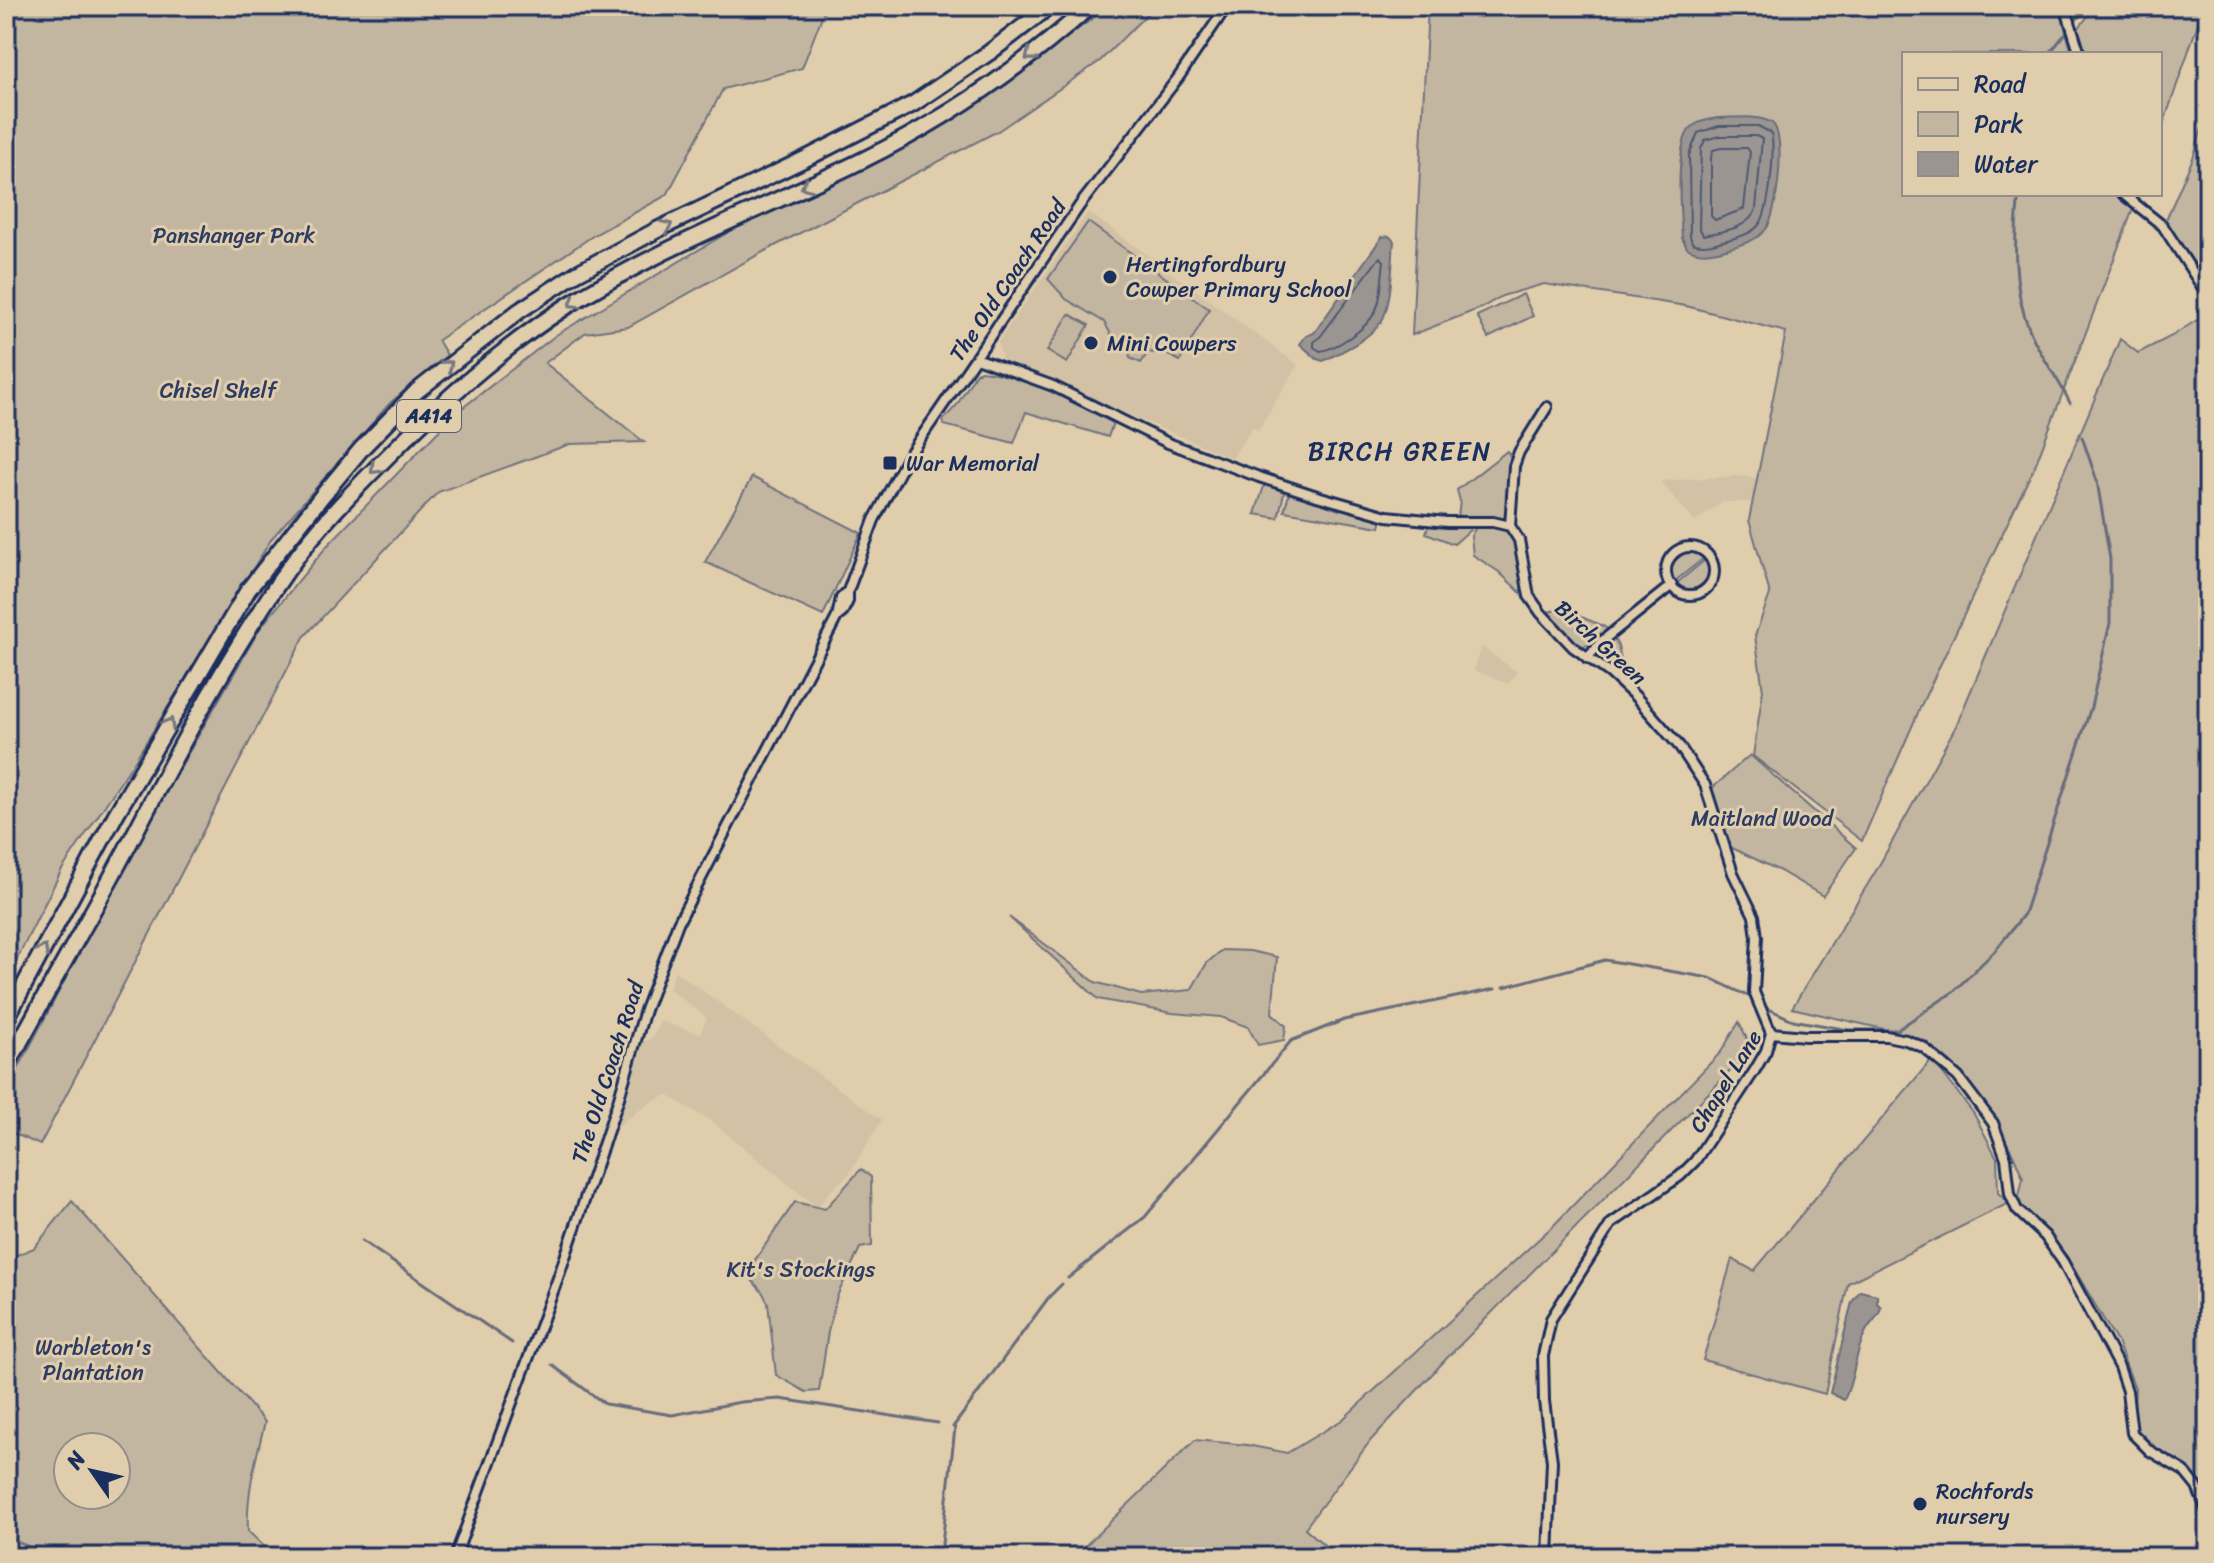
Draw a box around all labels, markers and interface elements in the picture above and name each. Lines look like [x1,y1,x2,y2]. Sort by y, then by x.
one-way arrow [1025,46,1039,61]
legend [1902,52,2162,196]
text: Road [1974,63,2028,105]
text: Park [1974,103,2023,145]
text: Water [1974,143,2039,185]
one-way arrow [800,176,814,192]
street label: The Old Coach Road [938,190,1077,370]
park label: Panshanger Park [153,216,315,255]
one-way arrow [658,220,673,236]
place label: Hertingfordbury Cowper Primary School [1126,245,1352,309]
marker: Hertingfordbury Cowper Primary School [1101,268,1119,286]
one-way arrow [568,293,583,308]
place label: Mini Cowpers [1107,324,1237,363]
marker: Mini Cowpers [1082,334,1100,352]
one-way arrow [439,360,453,375]
park label: Chisel Shelf [160,371,279,410]
road number: A414 [397,400,461,432]
district label: BIRCH GREEN [1308,428,1492,474]
place label: War Memorial [906,444,1040,483]
marker: War Memorial [881,454,899,472]
one-way arrow [370,460,384,474]
street label: Birch Green [1545,590,1656,695]
one-way arrow [159,717,175,731]
park label: Maitland Wood [1691,799,1834,838]
one-way arrow [33,943,48,958]
street label: The Old Coach Road [560,975,656,1168]
street label: Chapel Lane [1678,1022,1773,1141]
park label: Kit's Stockings [727,1250,876,1289]
park label: Warbleton's Plantation [35,1328,151,1392]
north arrow [52,1431,132,1511]
text: N [55,1442,97,1478]
place label: Rochfords nursery [1936,1472,2033,1536]
marker: Rochfords nursery [1911,1495,1929,1513]

